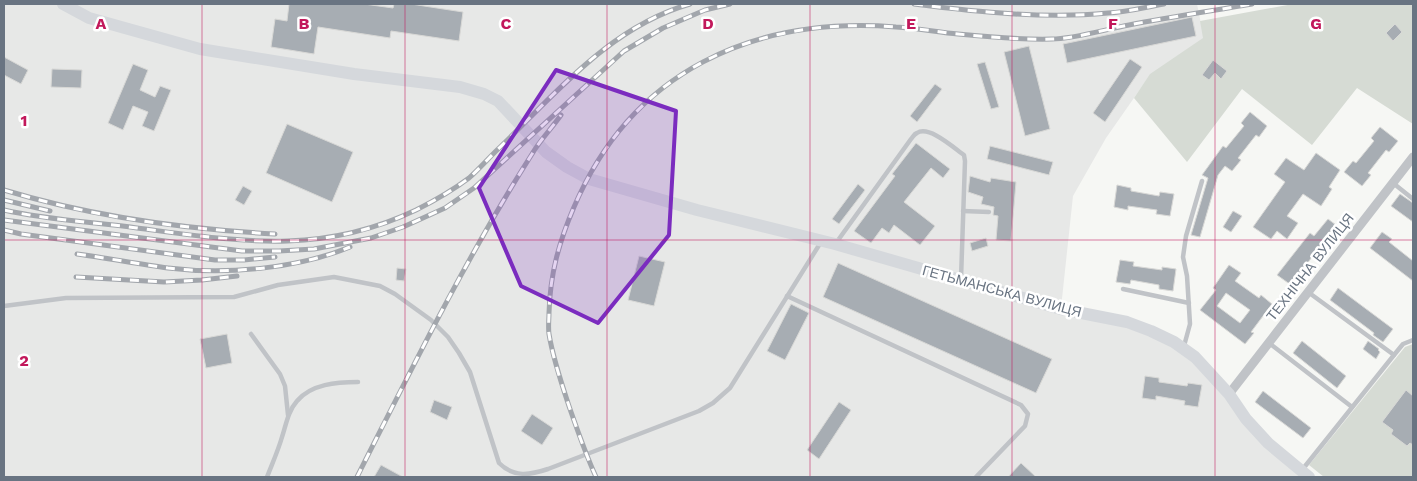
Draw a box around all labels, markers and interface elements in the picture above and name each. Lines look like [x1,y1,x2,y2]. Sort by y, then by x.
text: A [96,14,107,33]
text: B [299,14,310,33]
text: C [501,14,512,33]
text: D [702,14,714,33]
text: E [906,14,916,33]
text: F [1108,14,1118,33]
text: G [1310,14,1322,33]
text: 1 [21,111,27,130]
street label: ТЕХНІЧНА ВУЛИЦЯ [1263,210,1357,324]
street label: ГЕТЬМАНСЬКА ВУЛИЦЯ [921,262,1083,320]
text: 2 [19,351,29,370]

